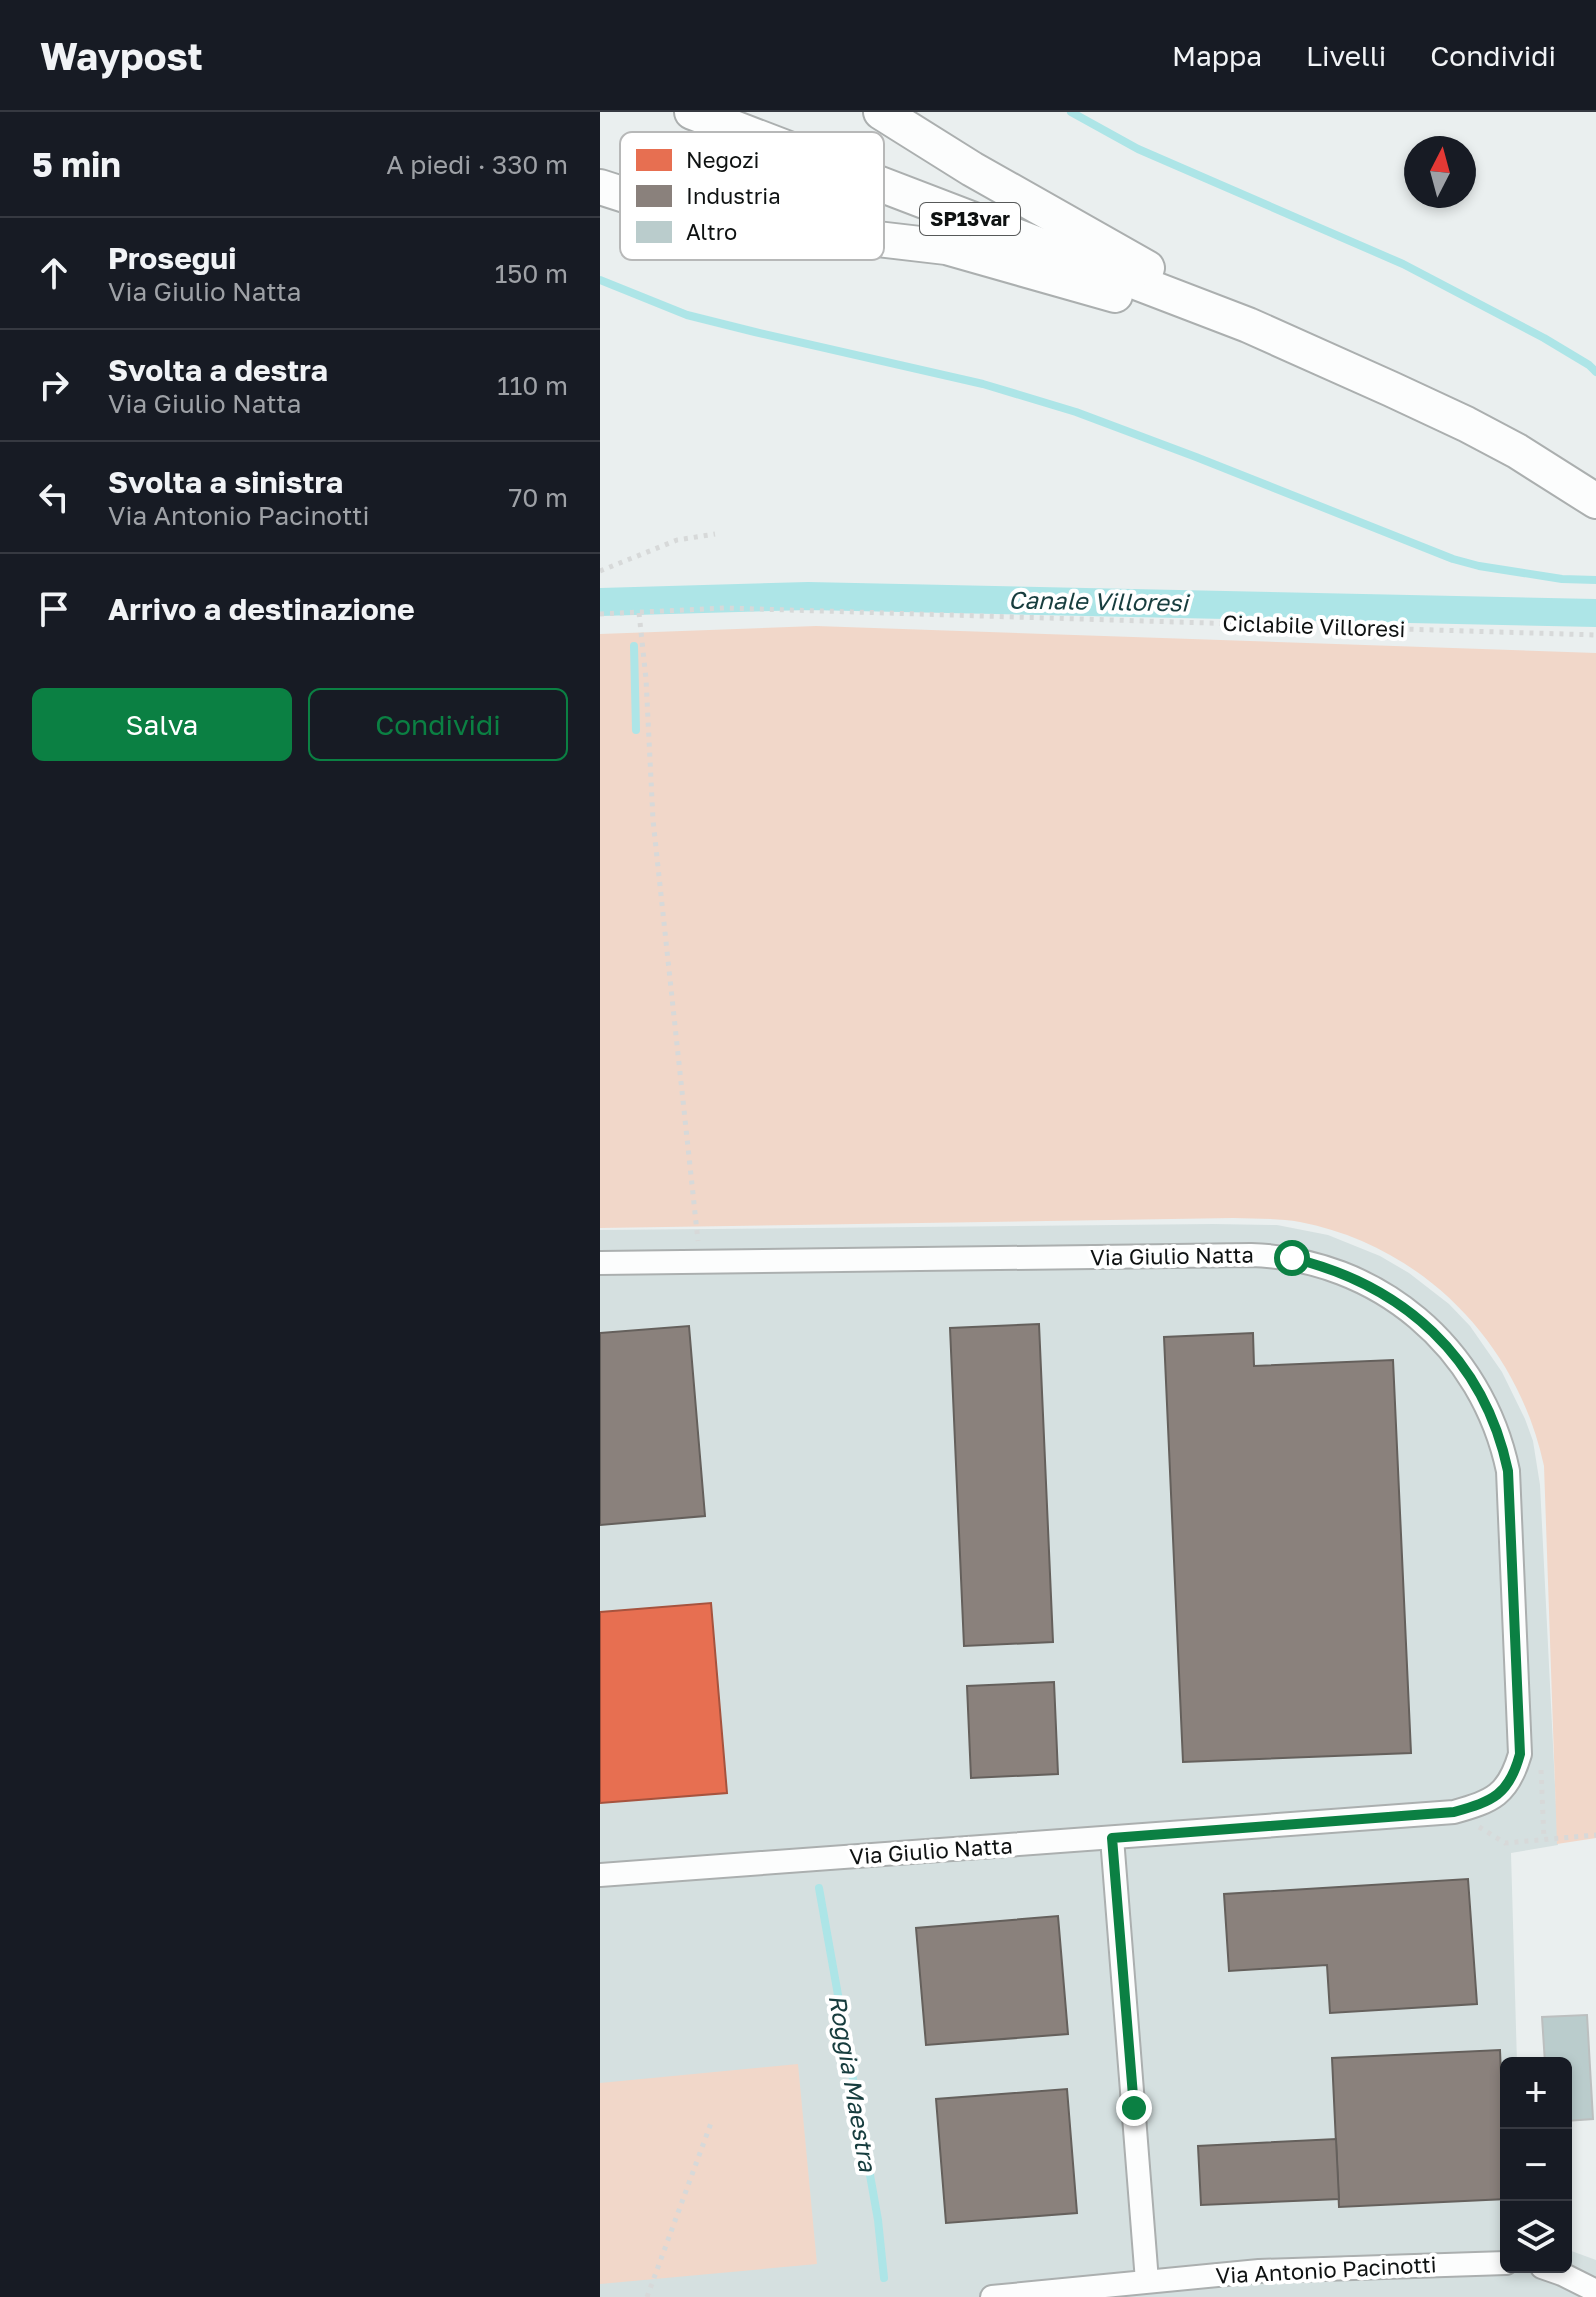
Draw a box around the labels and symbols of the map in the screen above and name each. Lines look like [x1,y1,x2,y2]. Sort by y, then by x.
legend [620,132,884,260]
north arrow [1404,136,1476,208]
text: Negozi [686,146,759,173]
text: Industria [686,182,781,209]
road number: SP13var [920,203,1020,235]
text: Altro [686,218,737,245]
water label: Canale Villoresi [1008,584,1191,617]
street label: Ciclabile Villoresi [1222,609,1406,642]
route start [1274,1240,1310,1276]
street label: Via Giulio Natta [1090,1241,1254,1270]
street label: Via Giulio Natta [848,1831,1014,1870]
water label: Roggia Maestra [823,1992,884,2175]
route end [1116,2090,1152,2126]
street label: Via Antonio Pacinotti [1215,2250,1437,2289]

